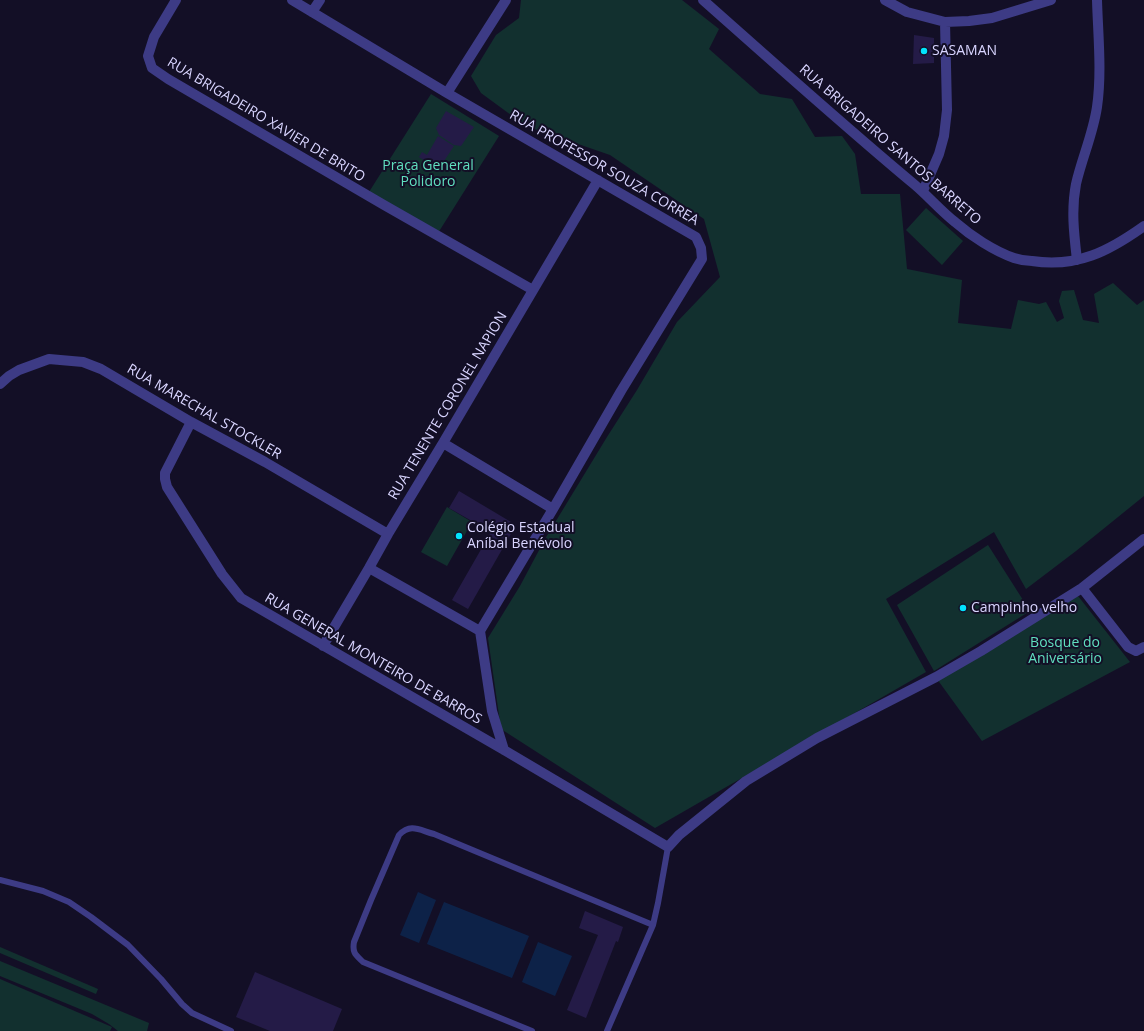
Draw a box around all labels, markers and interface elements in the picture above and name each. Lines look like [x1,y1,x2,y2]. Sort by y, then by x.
place label: SASAMAN [932,43,997,59]
marker: SASAMAN [919,46,929,56]
street label: RUA BRIGADEIRO XAVIER DE BRITO [164,54,368,186]
street label: RUA BRIGADEIRO SANTOS BARRETO [796,61,984,229]
street label: RUA PROFESSOR SOUZA CORREA [506,107,702,229]
park label: Praça General Polidoro [382,158,474,190]
street label: RUA TENENTE CORONEL NAPION [385,309,511,503]
street label: RUA MARECHAL STOCKLER [124,361,284,463]
place label: Colégio Estadual Aníbal Benévolo [467,520,575,552]
marker: Colégio Estadual Aníbal Benévolo [454,531,464,541]
street label: RUA GENERAL MONTEIRO DE BARROS [261,590,485,728]
place label: Campinho velho [971,600,1077,616]
marker: Campinho velho [958,603,968,613]
park label: Bosque do Aniversário [1028,635,1102,668]

